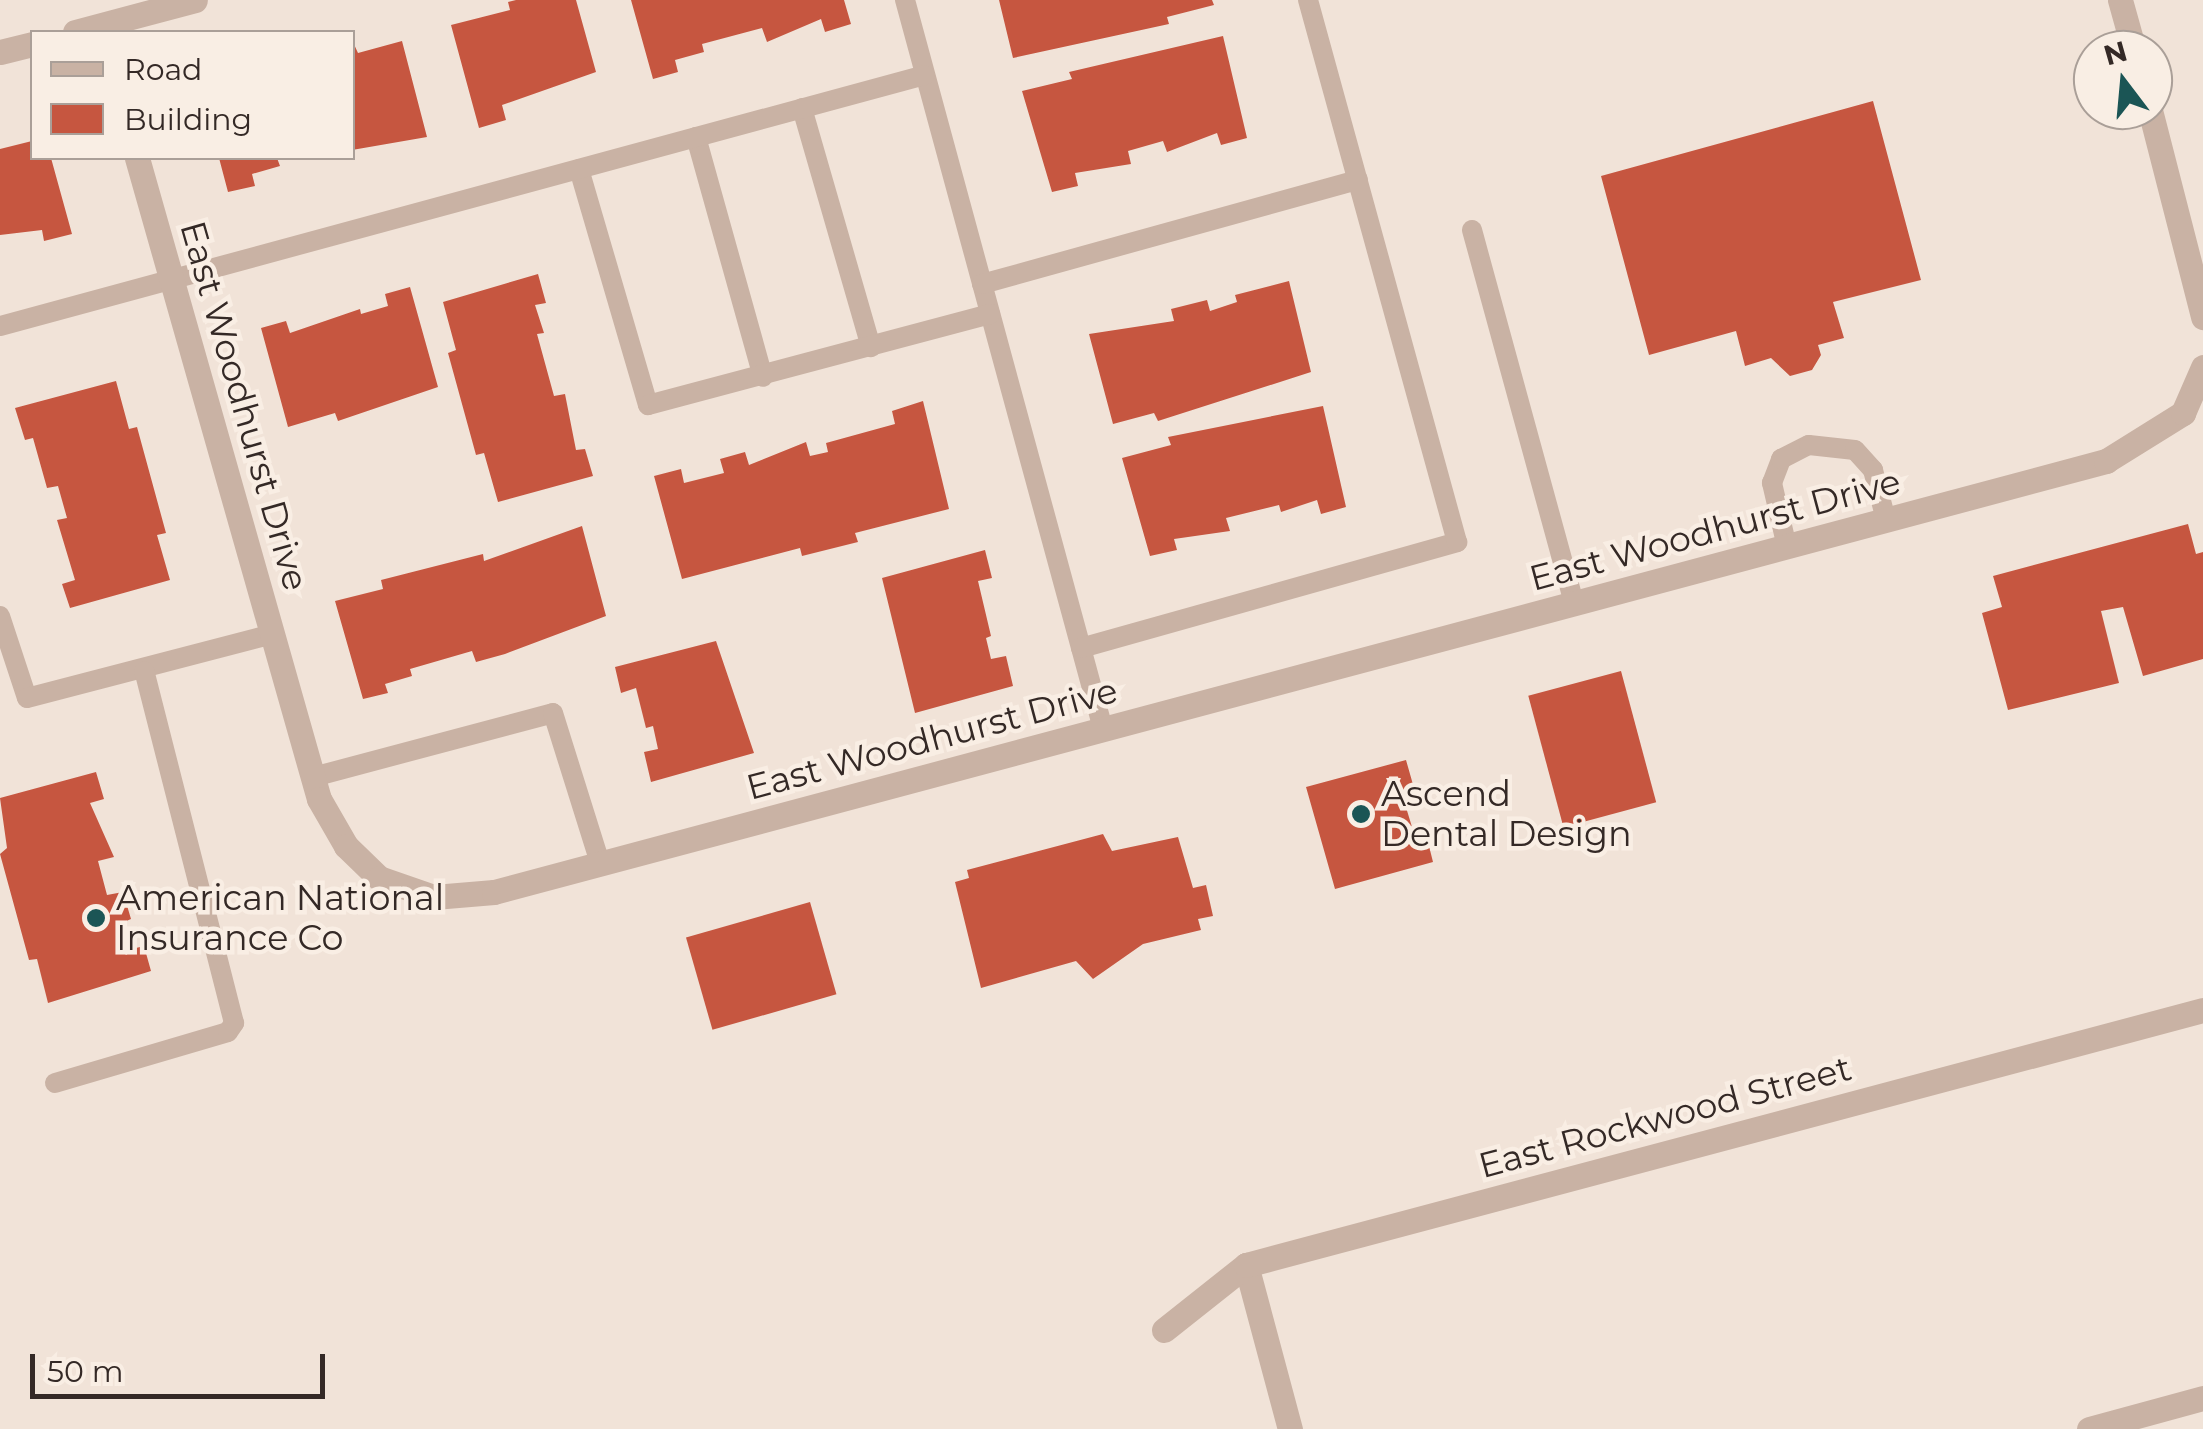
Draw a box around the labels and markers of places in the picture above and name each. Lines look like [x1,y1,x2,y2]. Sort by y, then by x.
place label: Ascend Dental Design [1381,773,1632,855]
marker: Ascend Dental Design [1350,803,1372,825]
place label: American National Insurance Co [116,877,444,959]
marker: American National Insurance Co [85,907,107,929]

